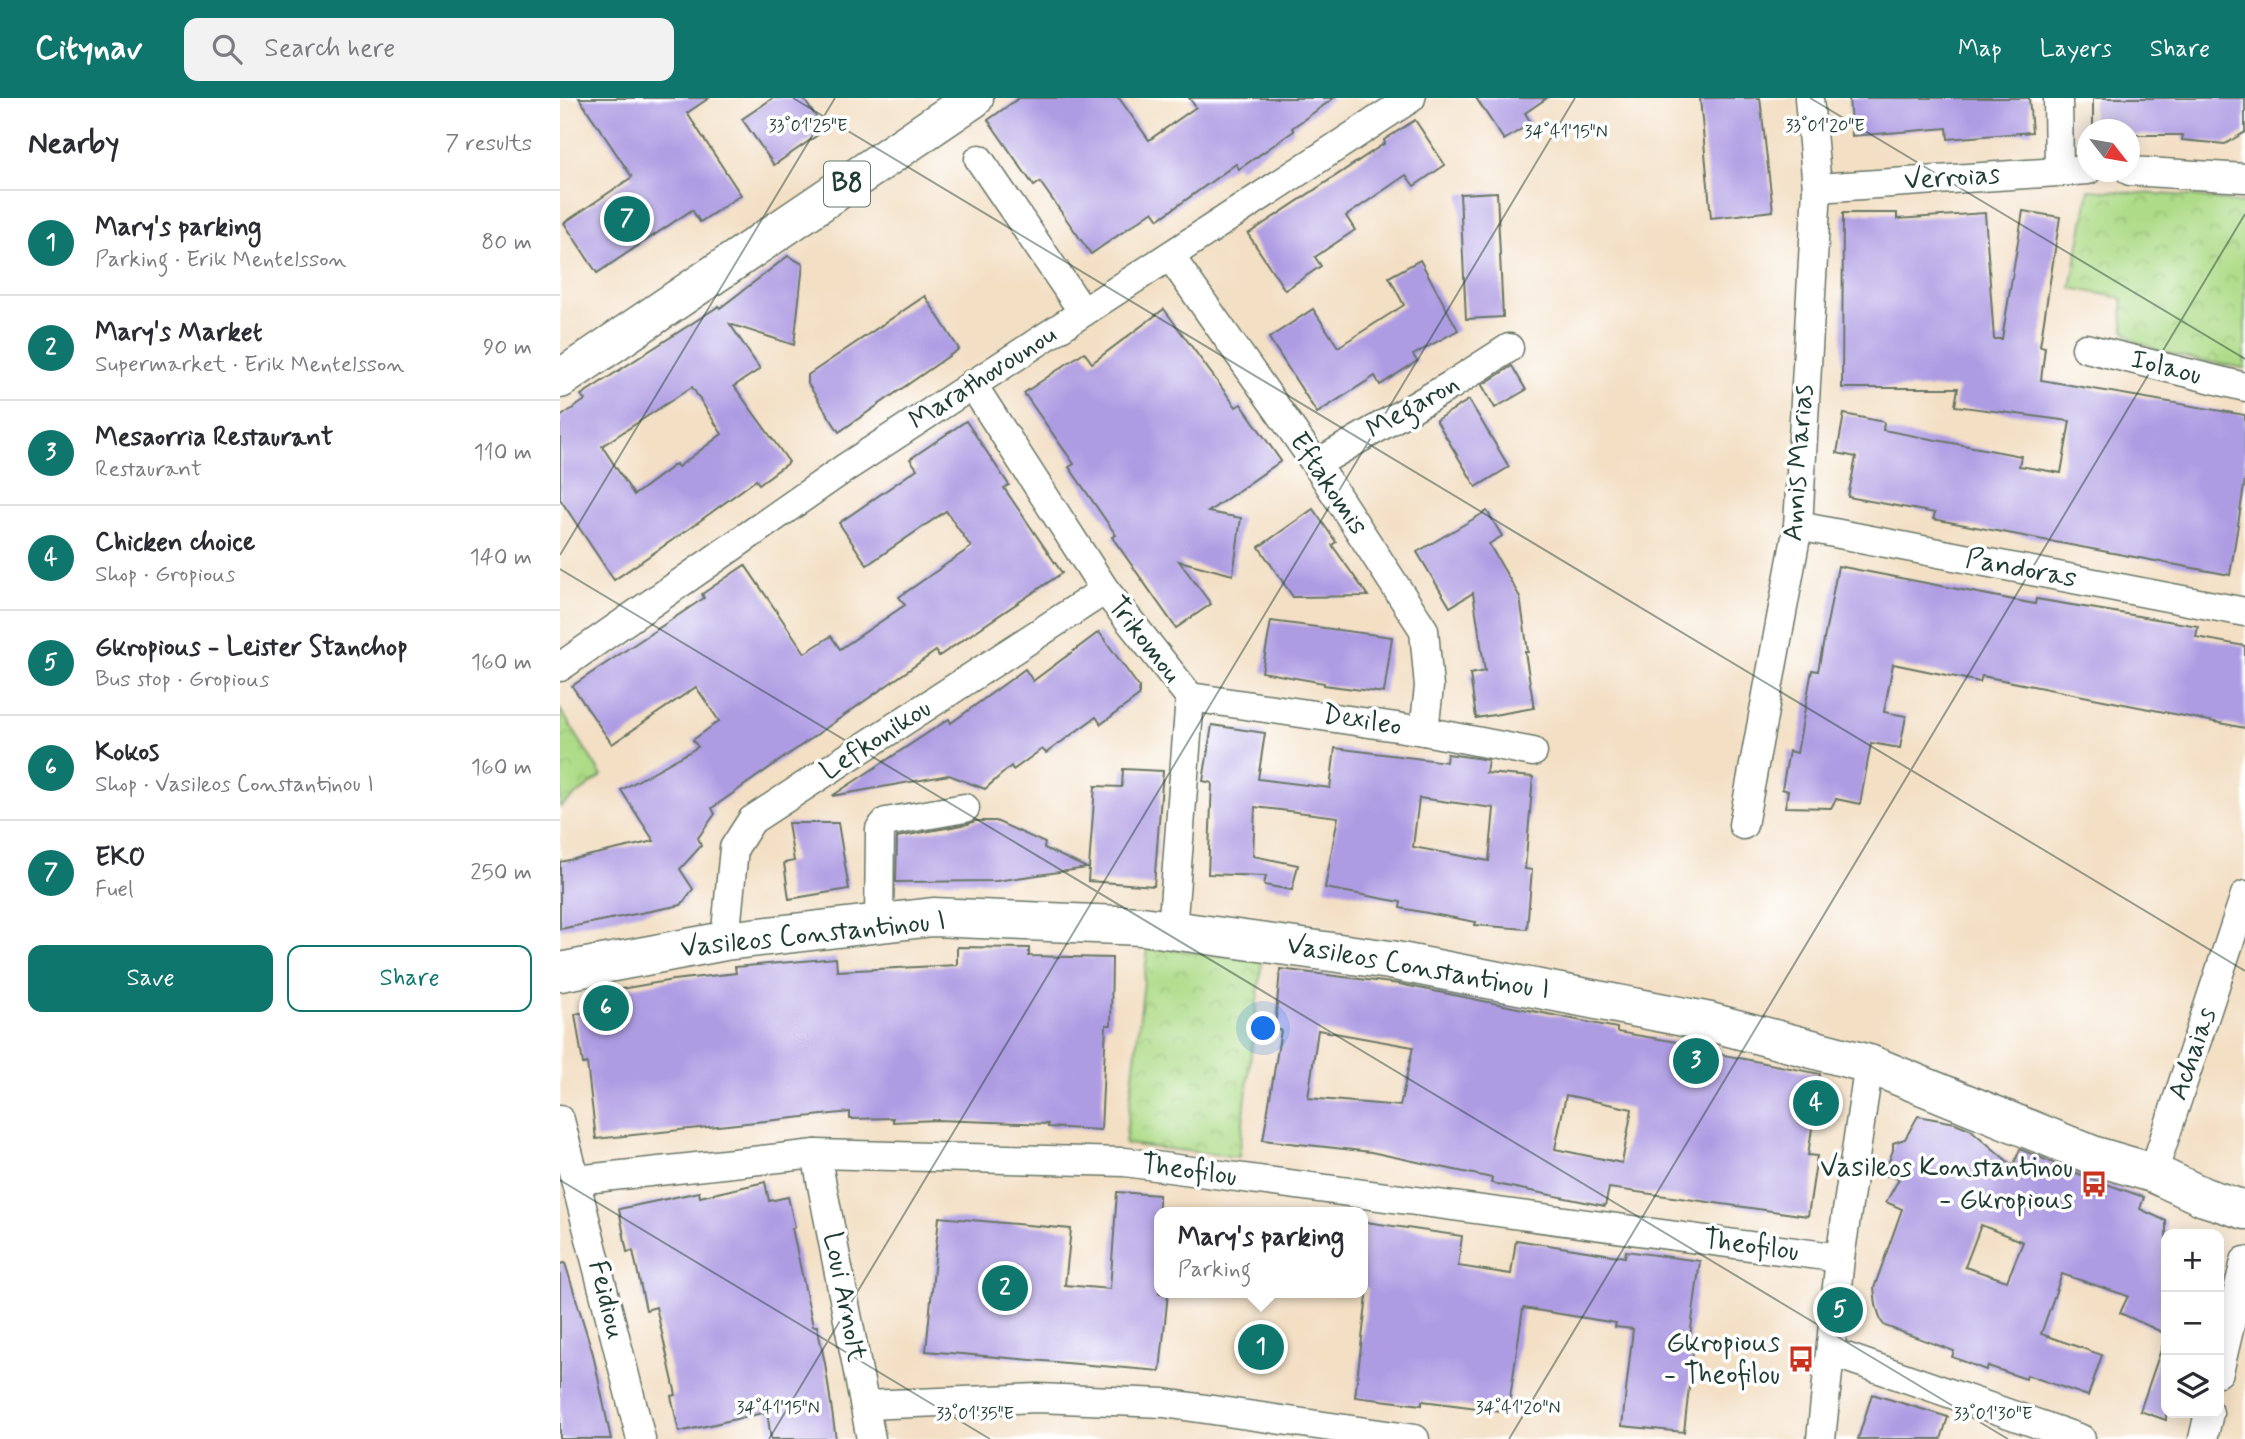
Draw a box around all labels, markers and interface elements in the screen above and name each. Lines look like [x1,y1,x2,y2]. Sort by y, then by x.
search box [184,18,674,81]
text: Citynav [35,27,142,71]
icon: search [208,30,246,68]
text: Search here [264,32,395,66]
text: Map [1958,34,2002,65]
text: Layers [2040,34,2112,65]
text: Share [2150,34,2210,65]
text: 33°01'25"E [769,114,847,138]
text: 33°01'20"E [1785,114,1865,138]
north arrow [2077,119,2140,182]
text: 34°41'15"N [1524,120,1608,144]
text: Nearby [28,124,119,163]
text: 7 results [445,129,532,159]
street label: Verroias [1903,156,2001,200]
road number: B8 [824,162,870,206]
pin: 7 [604,193,650,245]
text: Mary's parking [95,211,261,245]
text: 1 [46,228,56,258]
text: 80 m [481,228,532,258]
text: Parking · Erik Mentelsson [95,245,347,275]
text: Mary's Market [95,316,262,350]
street label: Marathovounou [902,317,1064,439]
text: 2 [45,333,57,363]
text: 90 m [483,333,532,363]
street label: Iolaou [2127,341,2205,395]
text: Supermarket · Erik Mentelsson [95,350,404,380]
street label: Megaron [1360,366,1468,451]
street label: Annis Marias [1775,383,1823,543]
text: Mesaorria Restaurant [95,421,333,455]
street label: Eftakomis [1280,425,1376,543]
text: 3 [46,438,56,468]
text: 110 m [473,438,532,468]
text: Restaurant [95,455,202,485]
text: Chicken choice [95,526,255,560]
street label: Pandoras [1962,540,2080,598]
text: 4 [44,543,58,573]
text: 140 m [469,543,532,573]
text: Shop · Gropious [95,560,235,590]
street label: Trikomou [1098,589,1190,691]
text: Gkropious - Leister Stanchop [95,631,408,665]
text: 5 [44,648,58,678]
text: 160 m [471,648,532,678]
text: Bus stop · Gropious [95,665,269,695]
street label: Lefkonikou [813,690,939,790]
street label: Dexileo [1320,696,1404,746]
text: Kokos [95,736,159,770]
text: 6 [45,753,57,783]
text: 160 m [471,753,532,783]
text: Shop · Vasileos Constantinou I [95,770,374,800]
text: EKO [95,841,146,875]
text: 7 [44,858,58,888]
text: 250 m [470,858,532,888]
text: Fuel [95,875,134,905]
street label: Vasileos Constantinou I [679,903,947,967]
street label: Vasileos Constantinou I [1284,927,1552,1009]
button: Save [28,945,273,1012]
button: Share [287,945,532,1012]
pin: 6 [583,982,629,1034]
street label: Achaias [2160,1003,2226,1105]
your location [1246,1011,1280,1045]
pin: 3 [1673,1035,1719,1087]
pin: 4 [1793,1077,1839,1129]
street label: Theofilou [1139,1146,1239,1196]
place label: Vasileos Konstantinou - Gkropious [1820,1150,2073,1219]
bus stop icon: Vasileos Konstantinou - Gkropious [2079,1169,2109,1199]
popup [1154,1207,1368,1298]
text: Mary's parking [1178,1221,1344,1255]
street label: Theofilou [1701,1221,1801,1271]
street label: Loui Arnolt [813,1229,875,1366]
map controls [2161,1229,2224,1418]
button: + [2161,1229,2224,1292]
text: Parking [1178,1255,1251,1285]
street label: Feidiou [578,1257,634,1343]
pin: 2 [982,1262,1028,1314]
pin: 5 [1817,1284,1863,1336]
button: − [2161,1292,2224,1355]
pin: 1 [1238,1321,1284,1373]
place label: Gkropious - Theofilou [1664,1325,1780,1394]
bus stop icon: Gkropious - Theofilou [1786,1344,1816,1374]
button: layers [2161,1355,2224,1418]
text: 34°41'15"N [736,1396,820,1420]
text: 34°41'20"N [1476,1396,1560,1420]
text: 33°01'35"E [936,1402,1014,1426]
text: 33°01'30"E [1954,1402,2032,1426]

